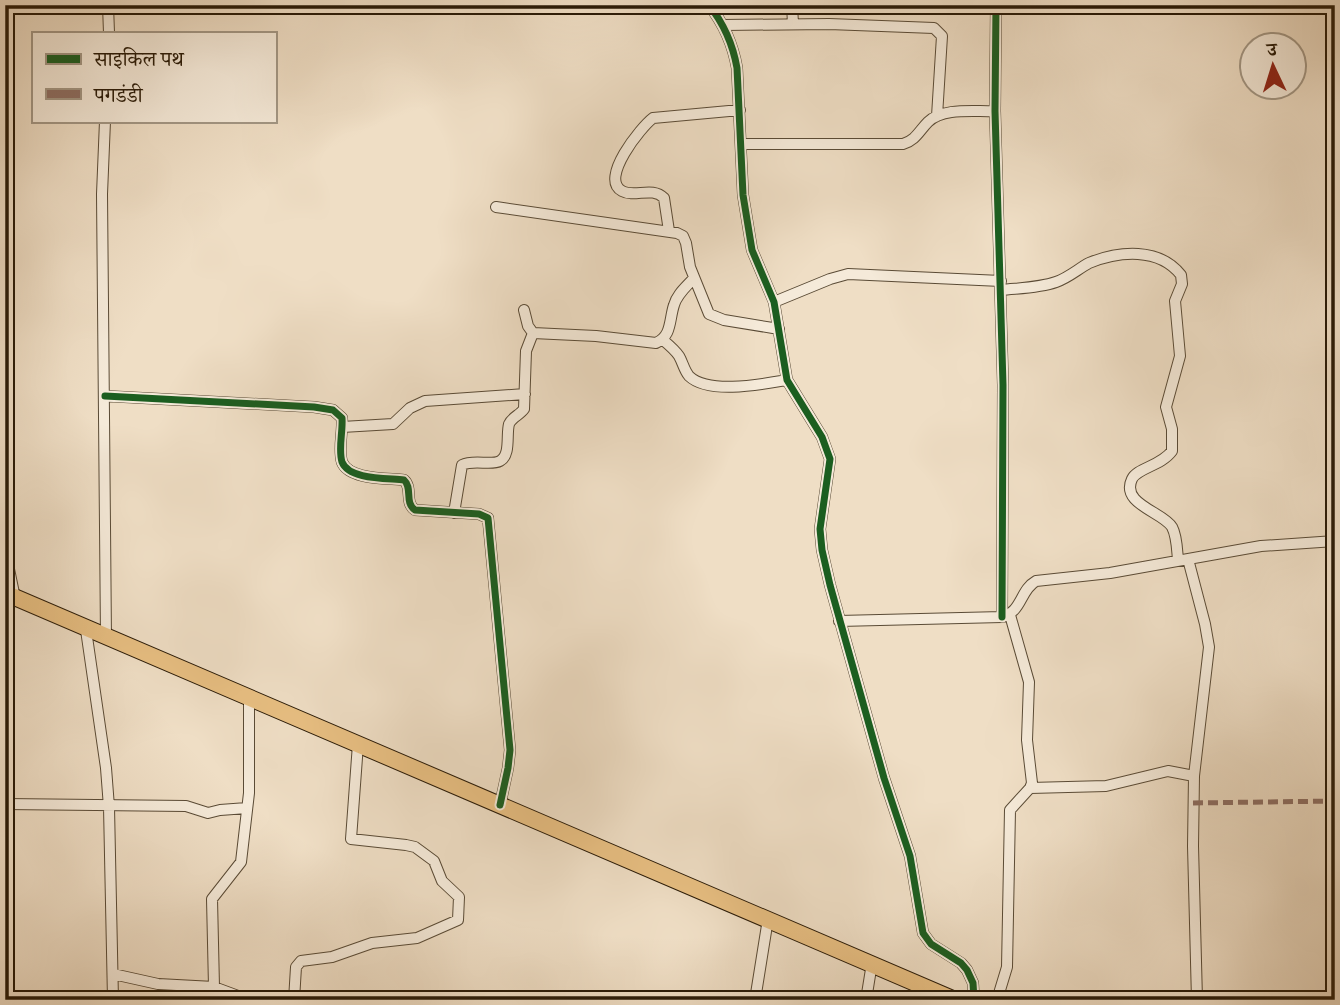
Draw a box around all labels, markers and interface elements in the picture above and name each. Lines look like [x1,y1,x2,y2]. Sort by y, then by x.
legend [32,32,276,122]
north arrow [1238,32,1308,102]
text: उ [1264,38,1279,62]
text: साइकिल पथ [93,46,186,73]
text: पगडंडी [93,82,144,109]

